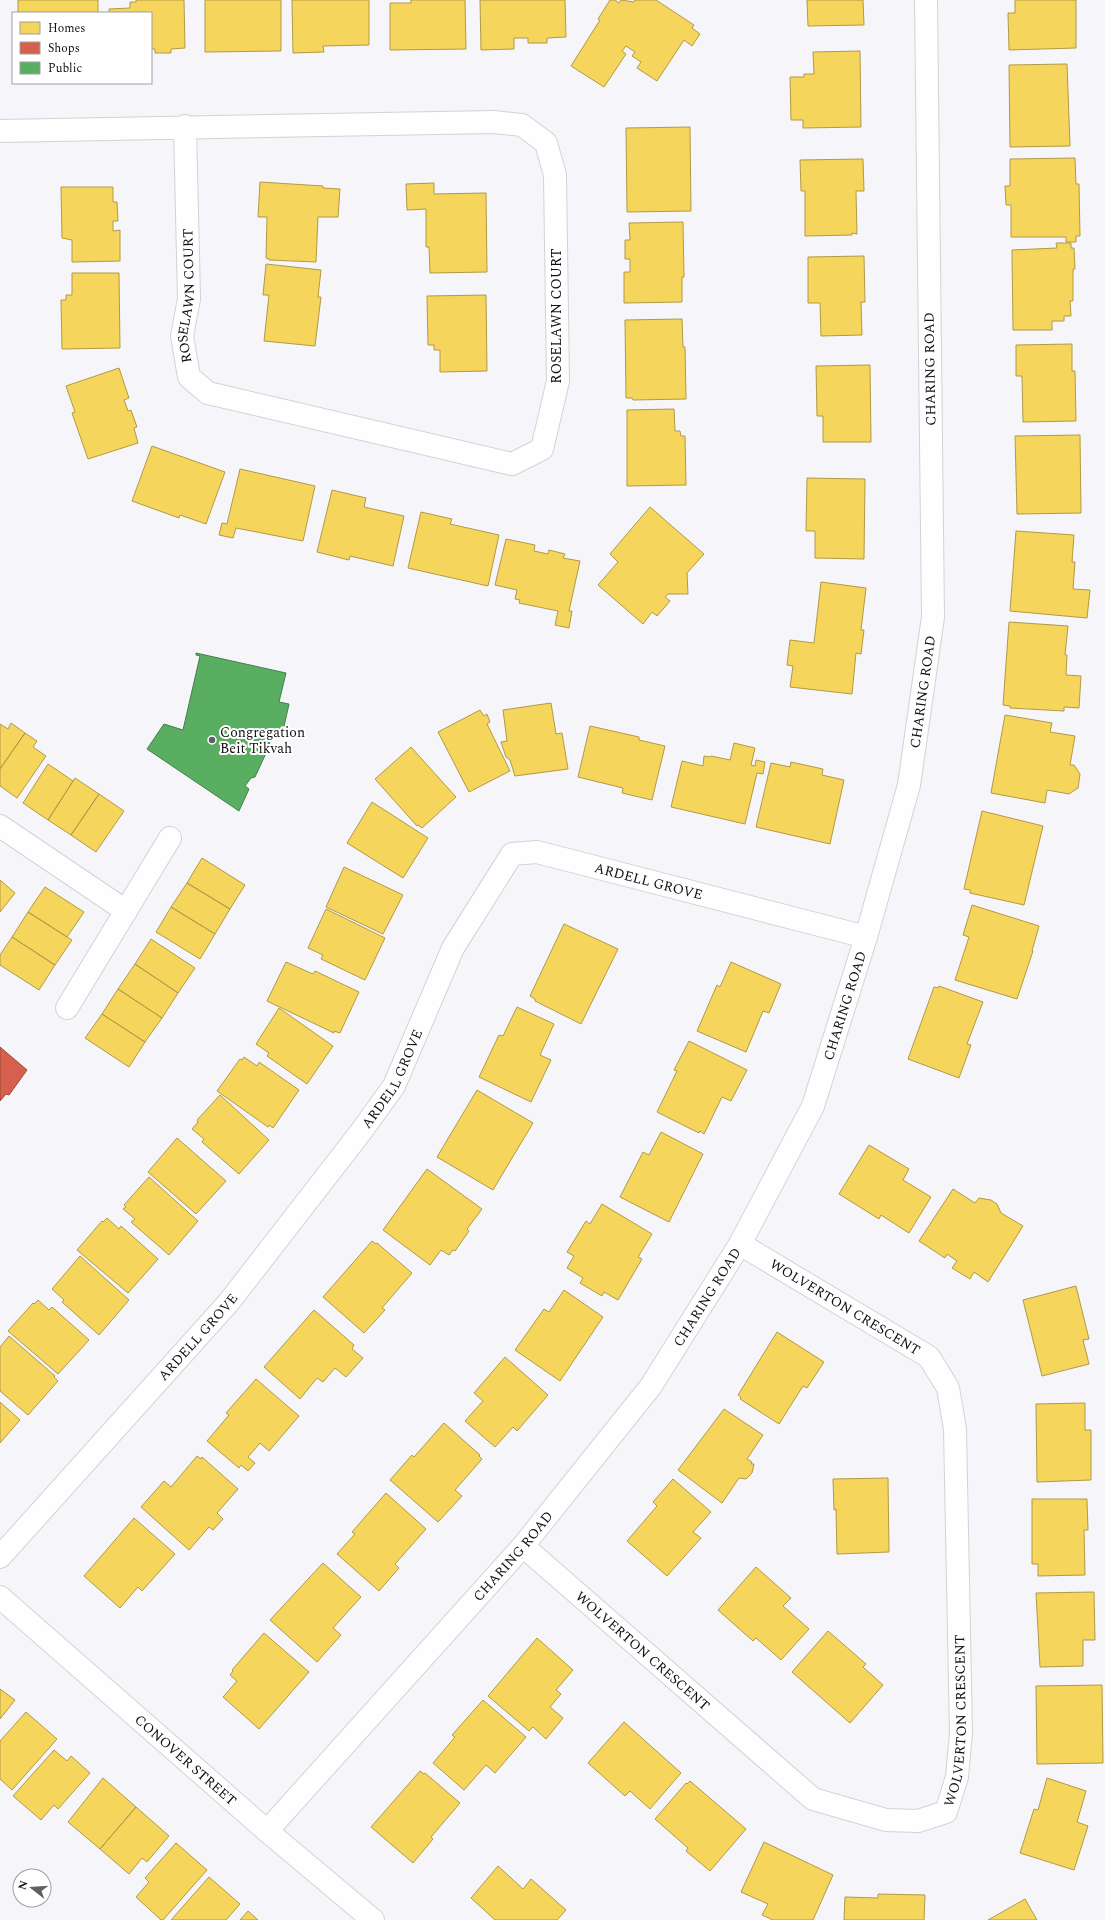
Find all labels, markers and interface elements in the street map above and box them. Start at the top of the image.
legend [12,12,152,84]
text: Homes [48,19,86,38]
text: Shops [48,39,80,58]
text: Public [48,59,82,78]
street label: ROSELAWN COURT [172,228,200,365]
street label: ROSELAWN COURT [546,248,567,384]
street label: CHARING ROAD [919,312,941,426]
street label: CHARING ROAD [904,634,941,749]
place label: Congregation Beit Tikvah [220,722,305,759]
marker: Congregation Beit Tikvah [207,735,217,745]
street label: ARDELL GROVE [592,857,705,905]
street label: CHARING ROAD [817,948,872,1063]
street label: ARDELL GROVE [356,1026,428,1133]
street label: CHARING ROAD [668,1243,746,1351]
street label: WOLVERTON CRESCENT [766,1254,924,1360]
street label: ARDELL GROVE [153,1289,243,1385]
street label: CHARING ROAD [468,1506,558,1606]
street label: WOLVERTON CRESCENT [571,1586,715,1715]
street label: WOLVERTON CRESCENT [938,1635,972,1809]
street label: CONOVER STREET [130,1709,241,1810]
north arrow [12,1868,52,1908]
text: N [13,1878,32,1892]

